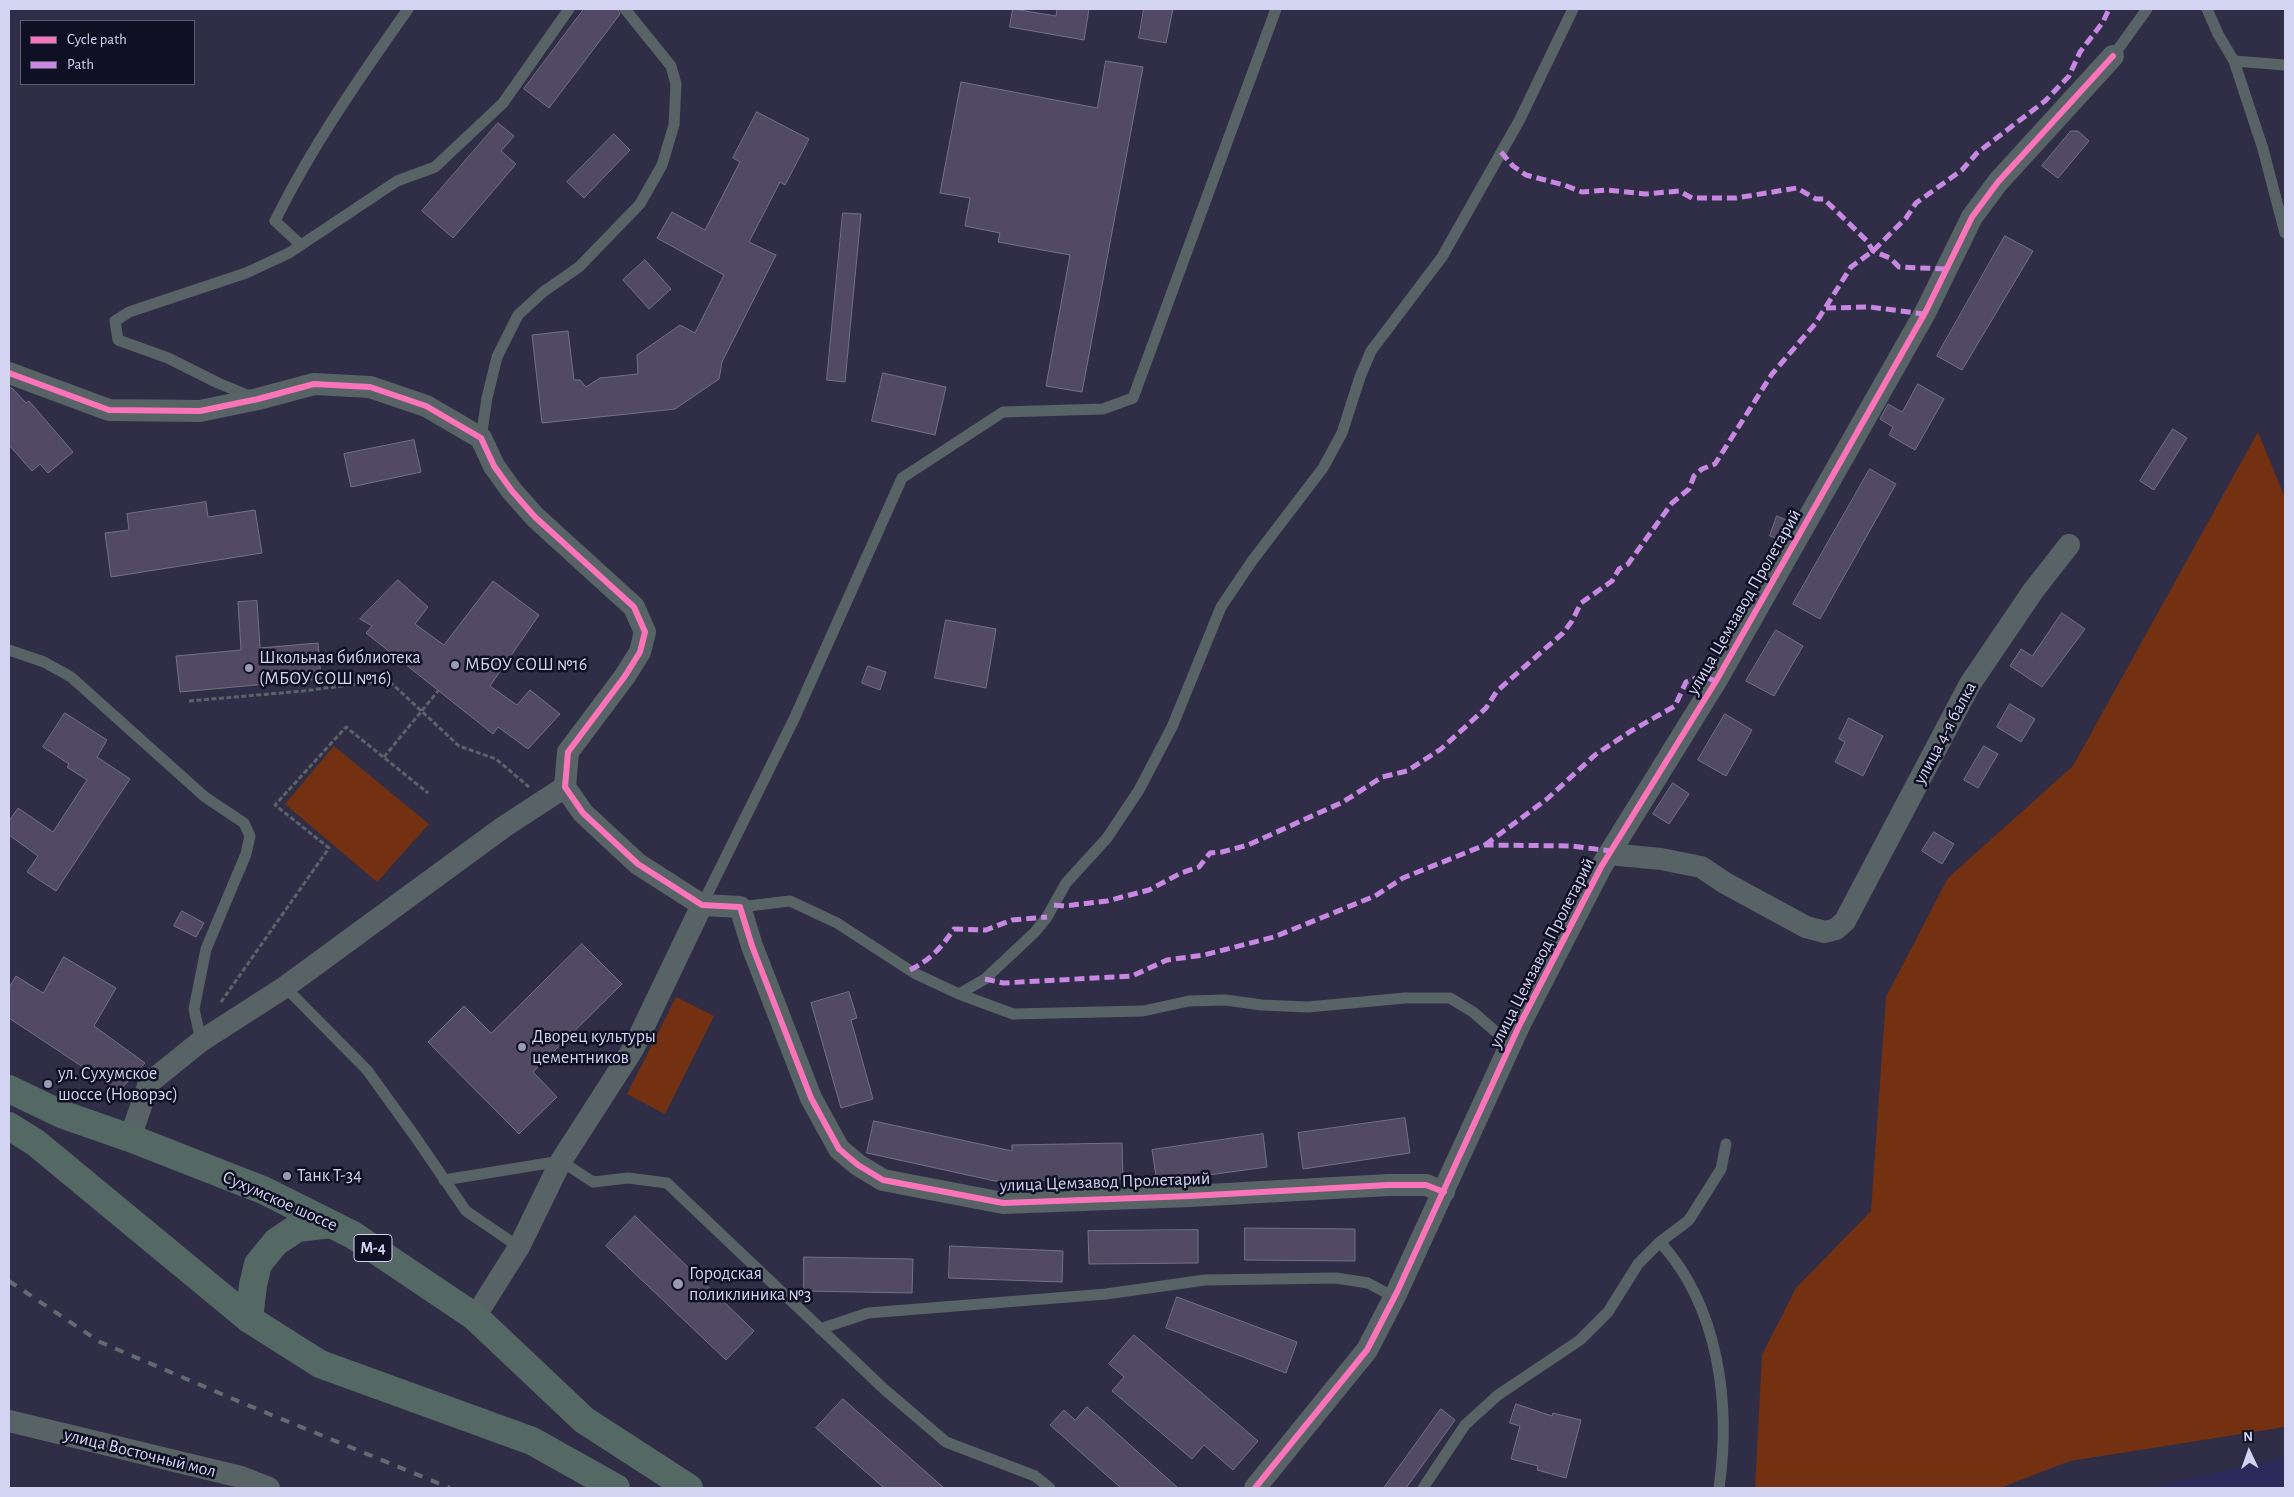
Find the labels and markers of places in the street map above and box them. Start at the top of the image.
place label: Школьная библиотека (МБОУ СОШ №16) [259,647,421,690]
place label: МБОУ СОШ №16 [465,654,587,676]
marker: МБОУ СОШ №16 [449,659,461,671]
marker: Школьная библиотека (МБОУ СОШ №16) [243,662,255,674]
place label: Дворец культуры цементников [532,1026,656,1068]
marker: Дворец культуры цементников [516,1041,528,1053]
place label: ул. Сухумское шоссе (Новорэс) [58,1063,178,1106]
marker: ул. Сухумское шоссе (Новорэс) [42,1078,54,1090]
place label: Танк Т-34 [297,1165,362,1187]
marker: Танк Т-34 [281,1170,293,1182]
place label: Городская поликлиника №3 [689,1263,811,1306]
marker: Городская поликлиника №3 [671,1277,685,1291]

